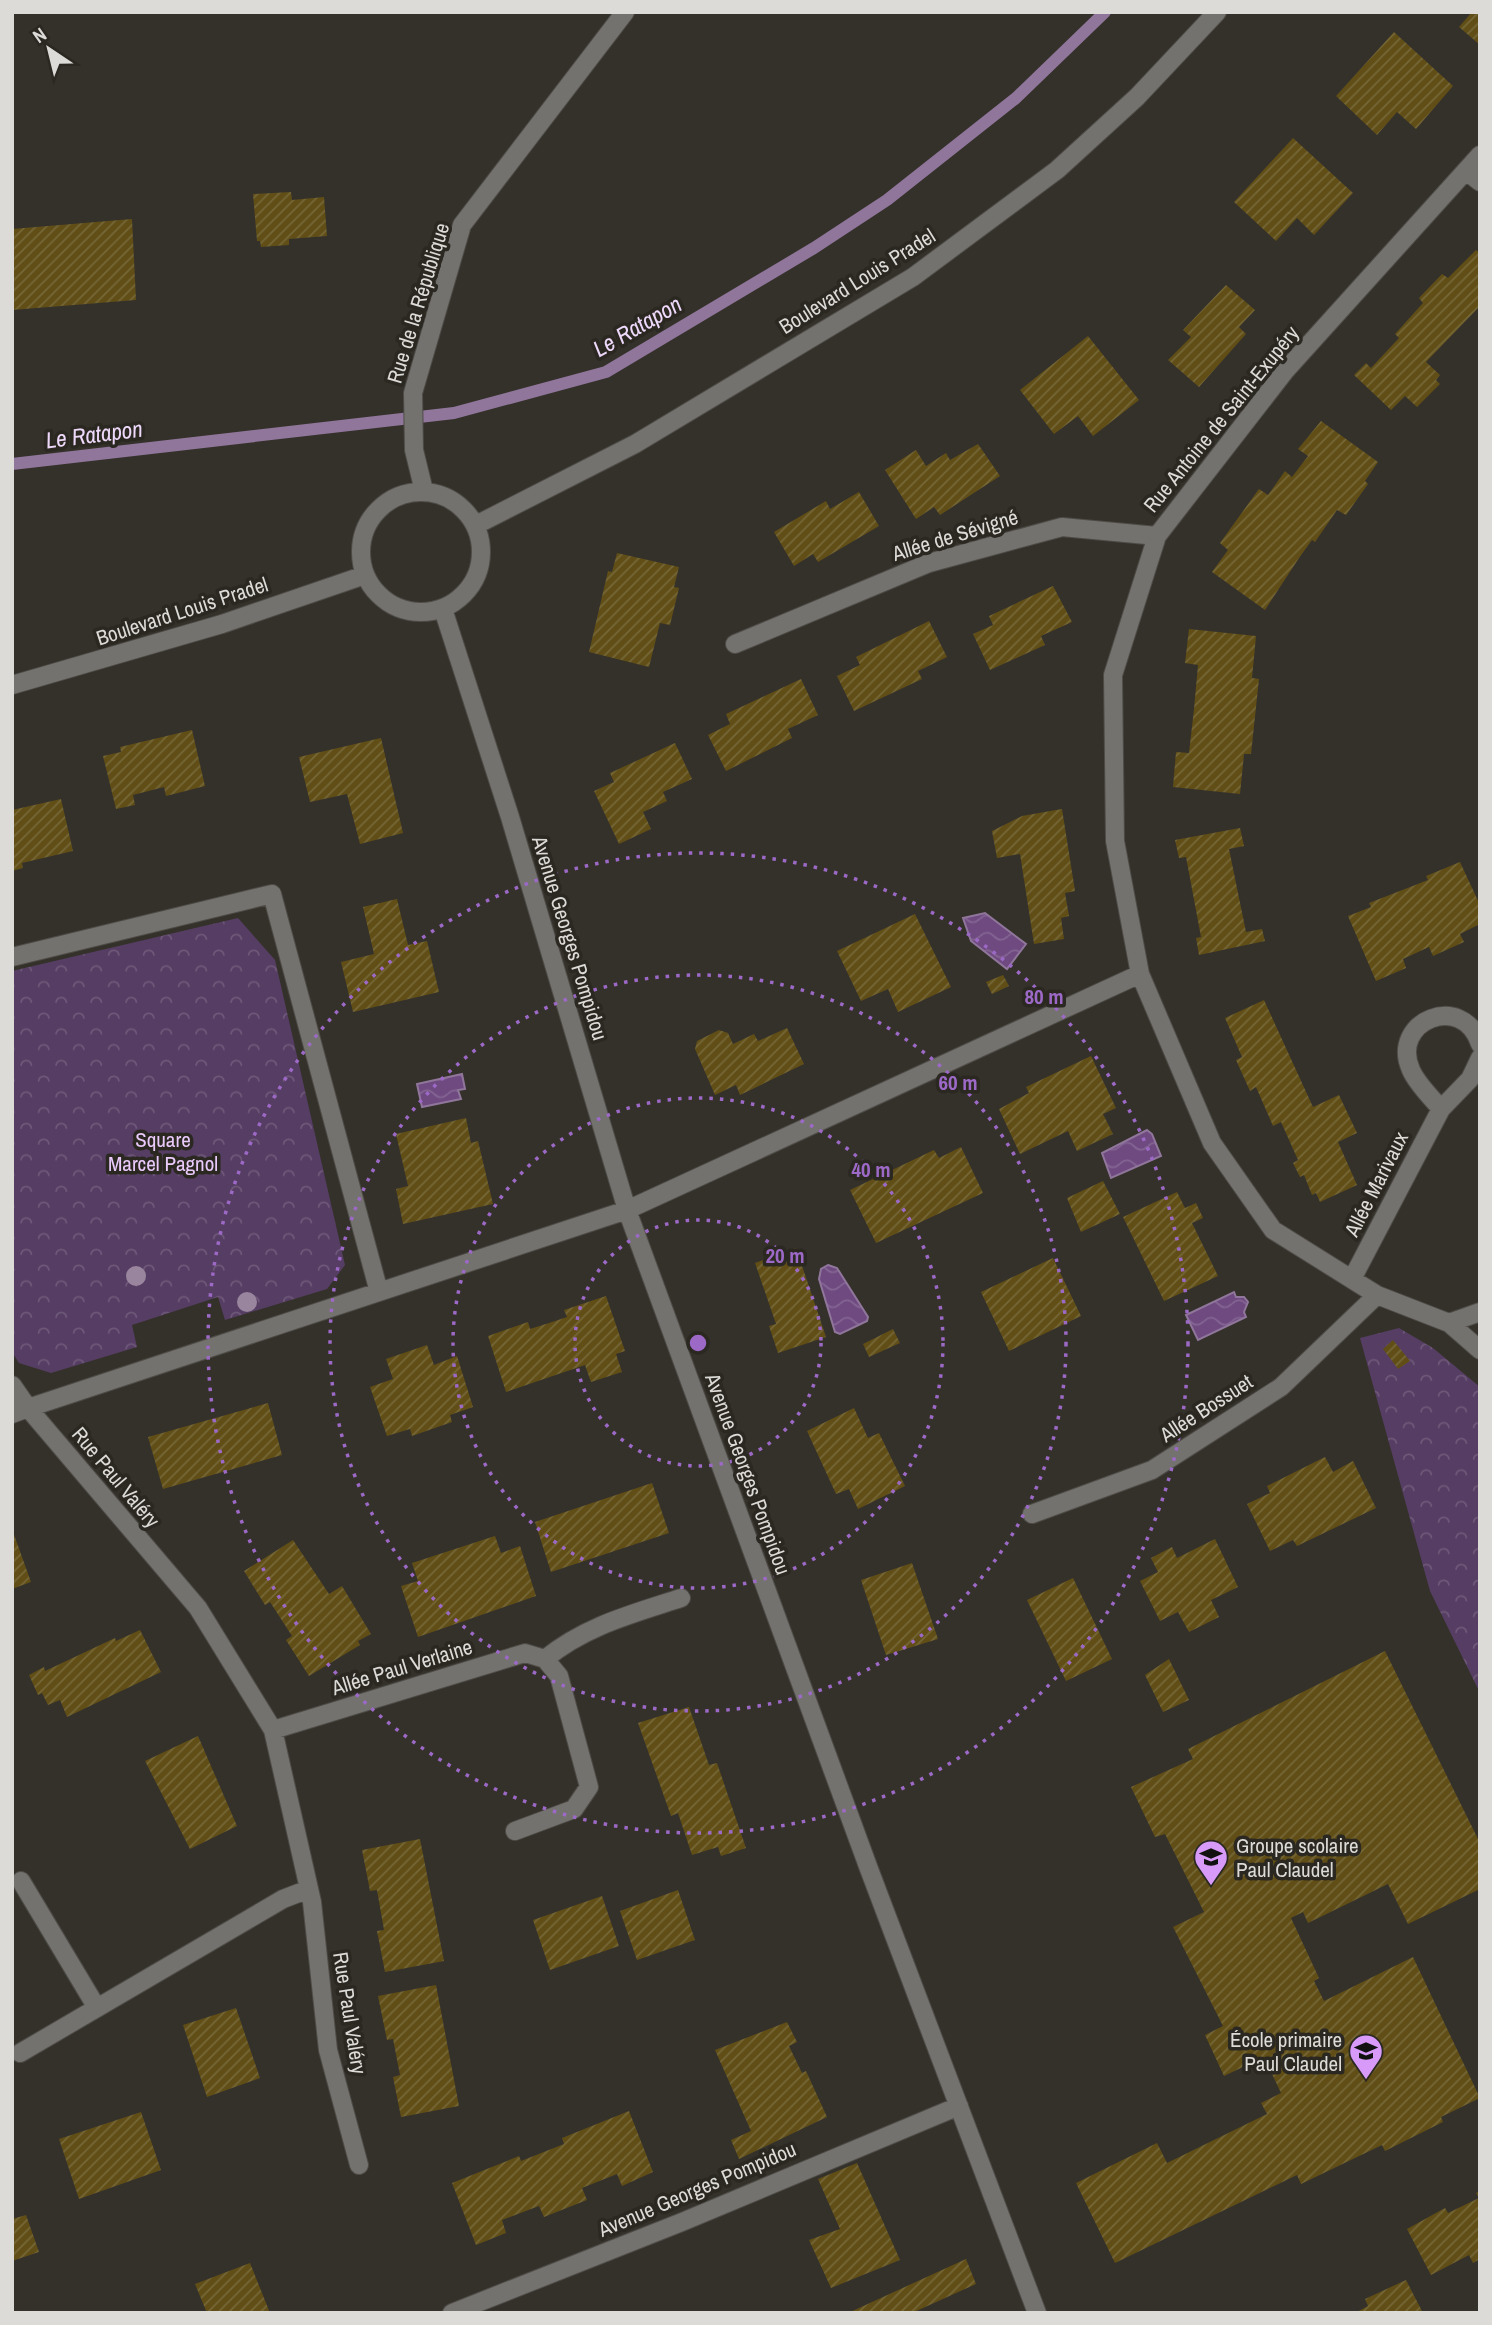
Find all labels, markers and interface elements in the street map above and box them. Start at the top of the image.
north arrow [14,14,84,84]
text: N [27,21,51,49]
street label: Rue de la République [380,219,456,387]
street label: Boulevard Louis Pradel [773,221,941,341]
water label: Le Ratapon [587,288,687,364]
street label: Rue Antoine de Saint-Exupéry [1137,319,1306,519]
water label: Le Ratapon [44,413,144,455]
street label: Allée de Sévigné [888,502,1021,568]
street label: Boulevard Louis Pradel [92,570,272,652]
street label: Avenue Georges Pompidou [525,831,615,1044]
text: 80 m [1024,982,1064,1011]
text: 60 m [938,1068,978,1097]
park label: Square Marcel Pagnol [108,1125,218,1178]
street label: Allée Marivaux [1337,1126,1415,1242]
text: 40 m [851,1155,891,1184]
text: 20 m [765,1241,805,1270]
centre of rings [686,1331,710,1355]
street label: Allée Bossuet [1153,1367,1258,1449]
street label: Avenue Georges Pompidou [698,1368,798,1579]
street label: Rue Paul Valéry [65,1421,167,1534]
street label: Allée Paul Verlaine [327,1632,476,1702]
place label: Groupe scolaire Paul Claudel [1236,1831,1359,1884]
school or university icon: Groupe scolaire Paul Claudel [1192,1838,1230,1887]
street label: Rue Paul Valéry [326,1950,374,2076]
place label: École primaire Paul Claudel [1230,2025,1342,2078]
school or university icon: École primaire Paul Claudel [1347,2032,1385,2081]
street label: Avenue Georges Pompidou [593,2134,800,2244]

